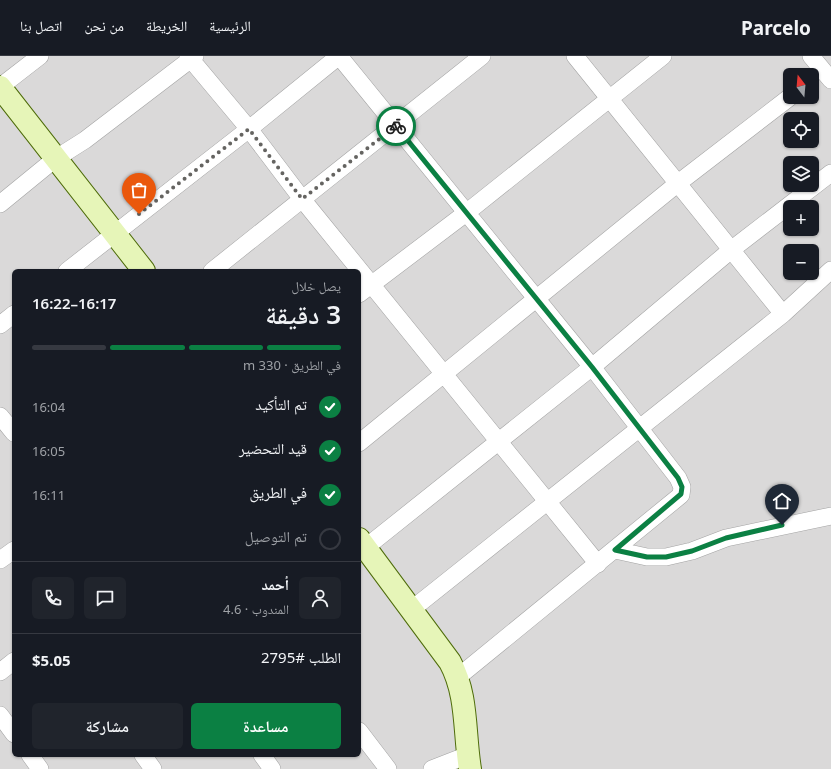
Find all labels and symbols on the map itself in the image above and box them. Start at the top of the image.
north arrow [783,68,819,104]
courier [376,106,416,146]
pin [122,173,156,214]
pin [765,484,799,525]

